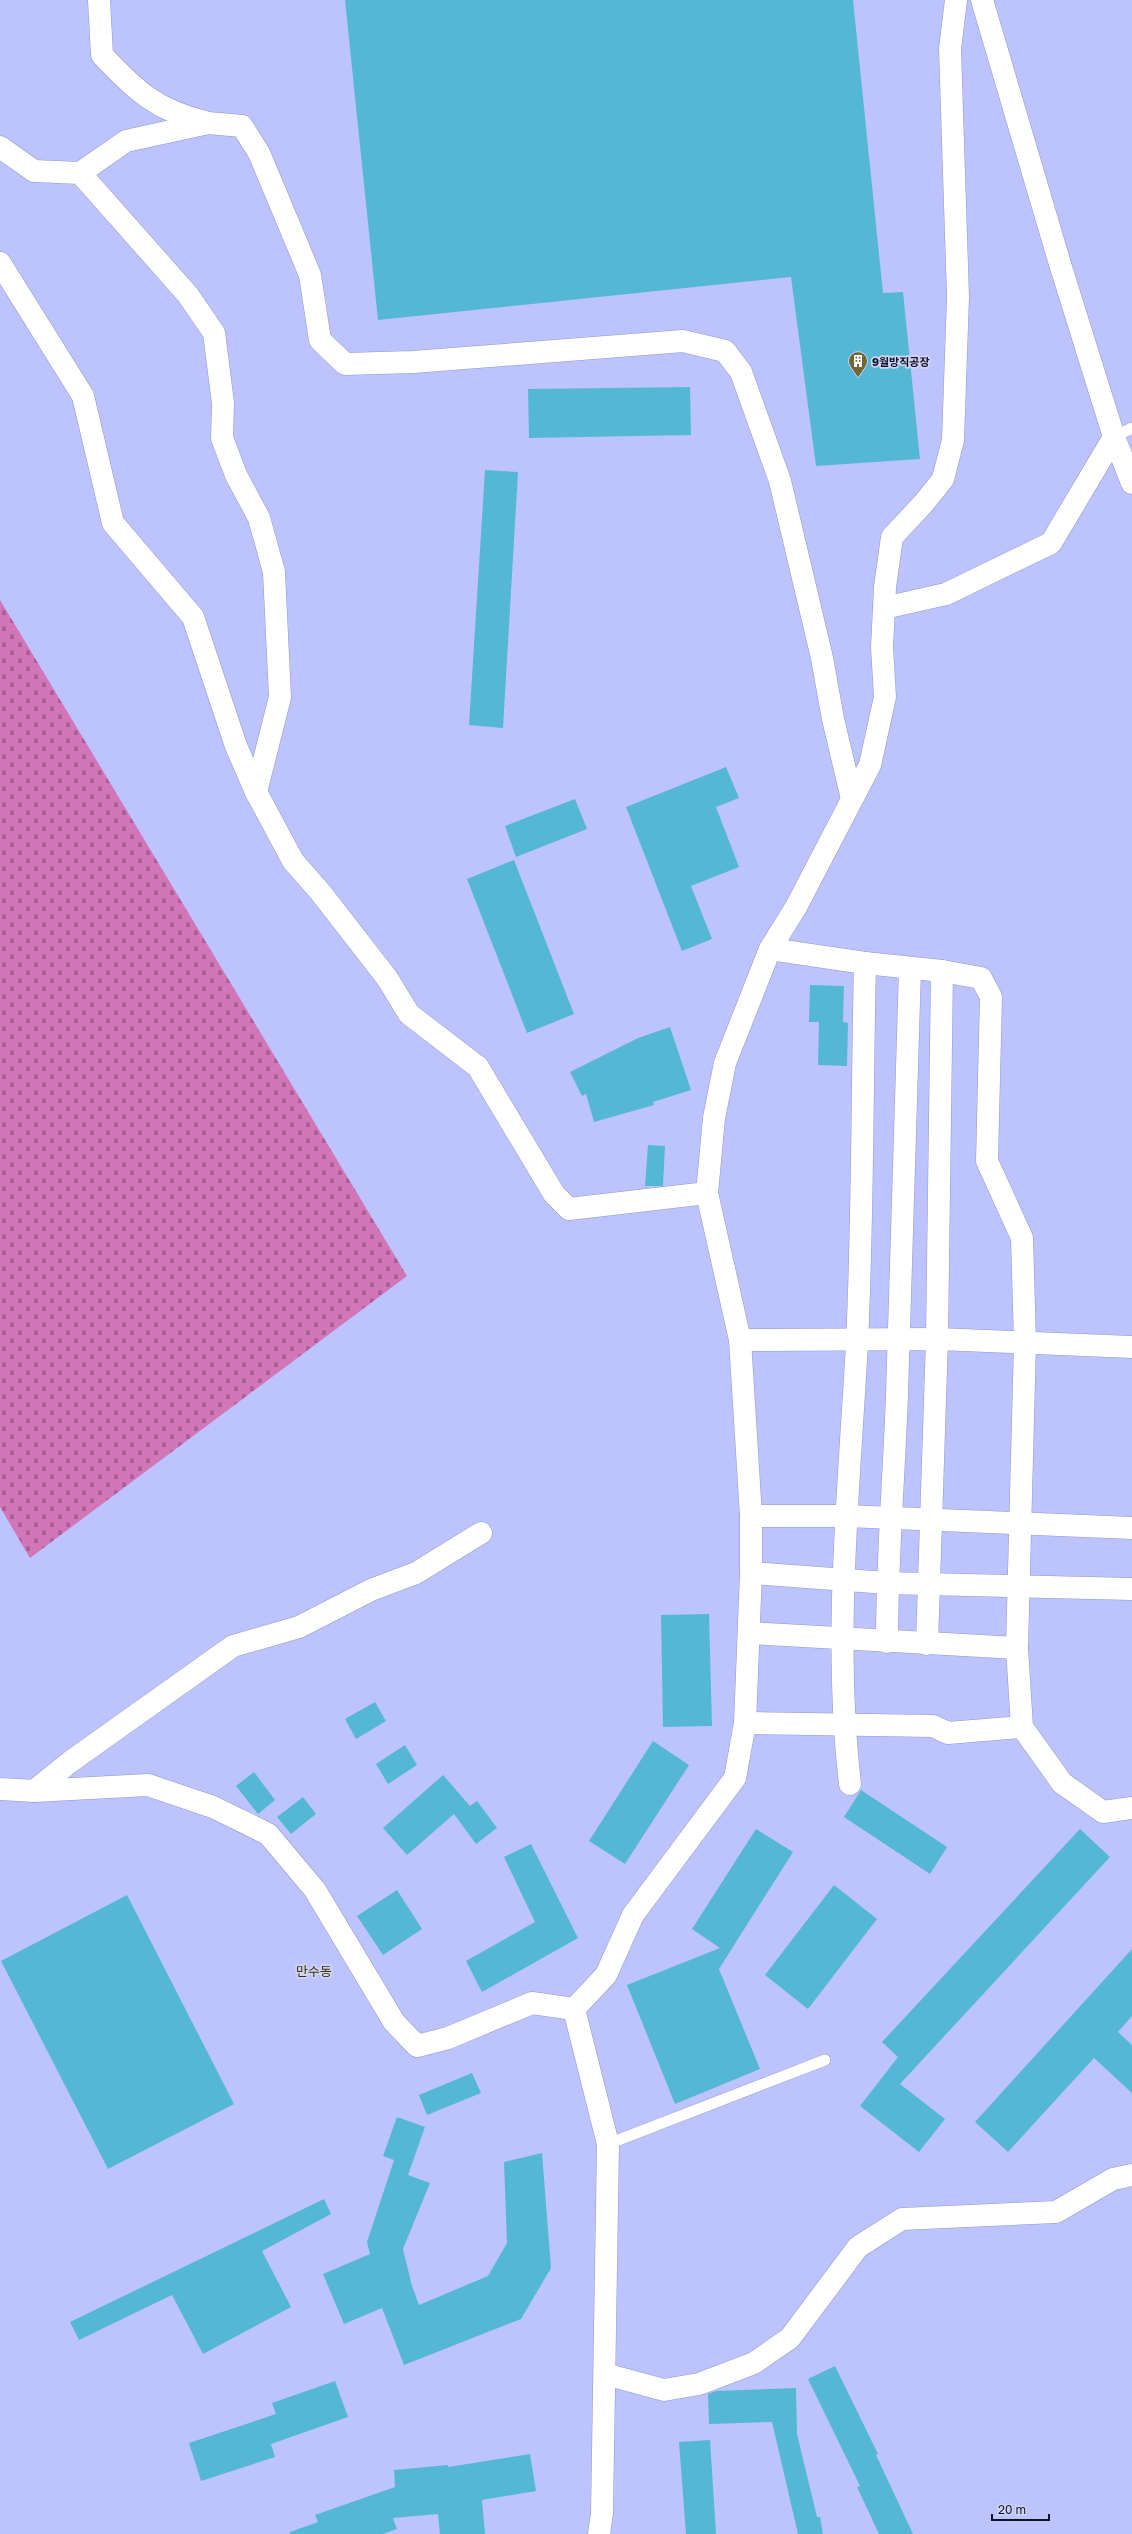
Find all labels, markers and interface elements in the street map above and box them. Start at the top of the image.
building icon: 9월방직공장 [847,350,869,378]
place label: 9월방직공장 [872,355,930,368]
district label: 만수동 [296,1963,332,1979]
scale bar [992,2496,1049,2522]
text: 20 m [998,2502,1026,2517]

